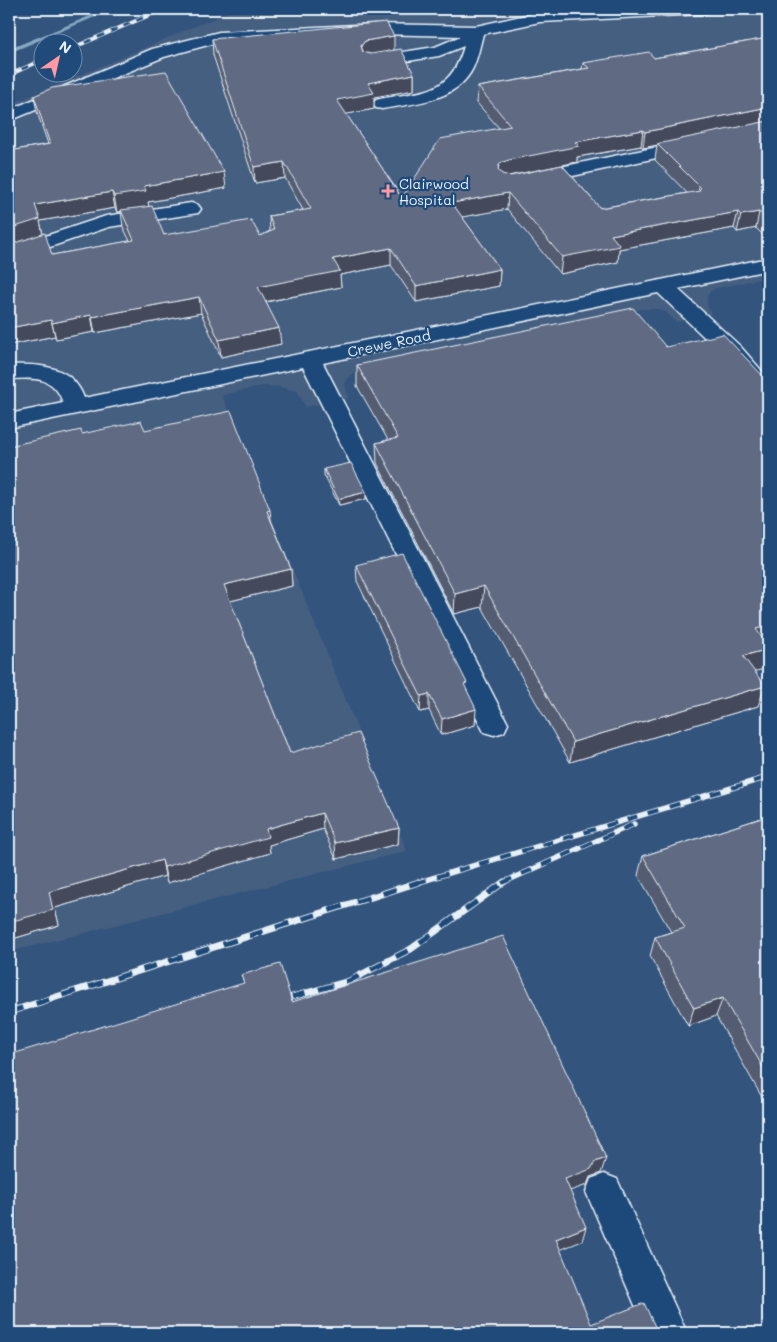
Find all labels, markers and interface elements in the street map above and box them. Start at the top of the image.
north arrow [32,32,82,82]
text: N [56,36,75,58]
place label: Clairwood Hospital [399,174,469,209]
marker: Clairwood Hospital [381,184,395,198]
street label: Crewe Road [346,325,432,361]

